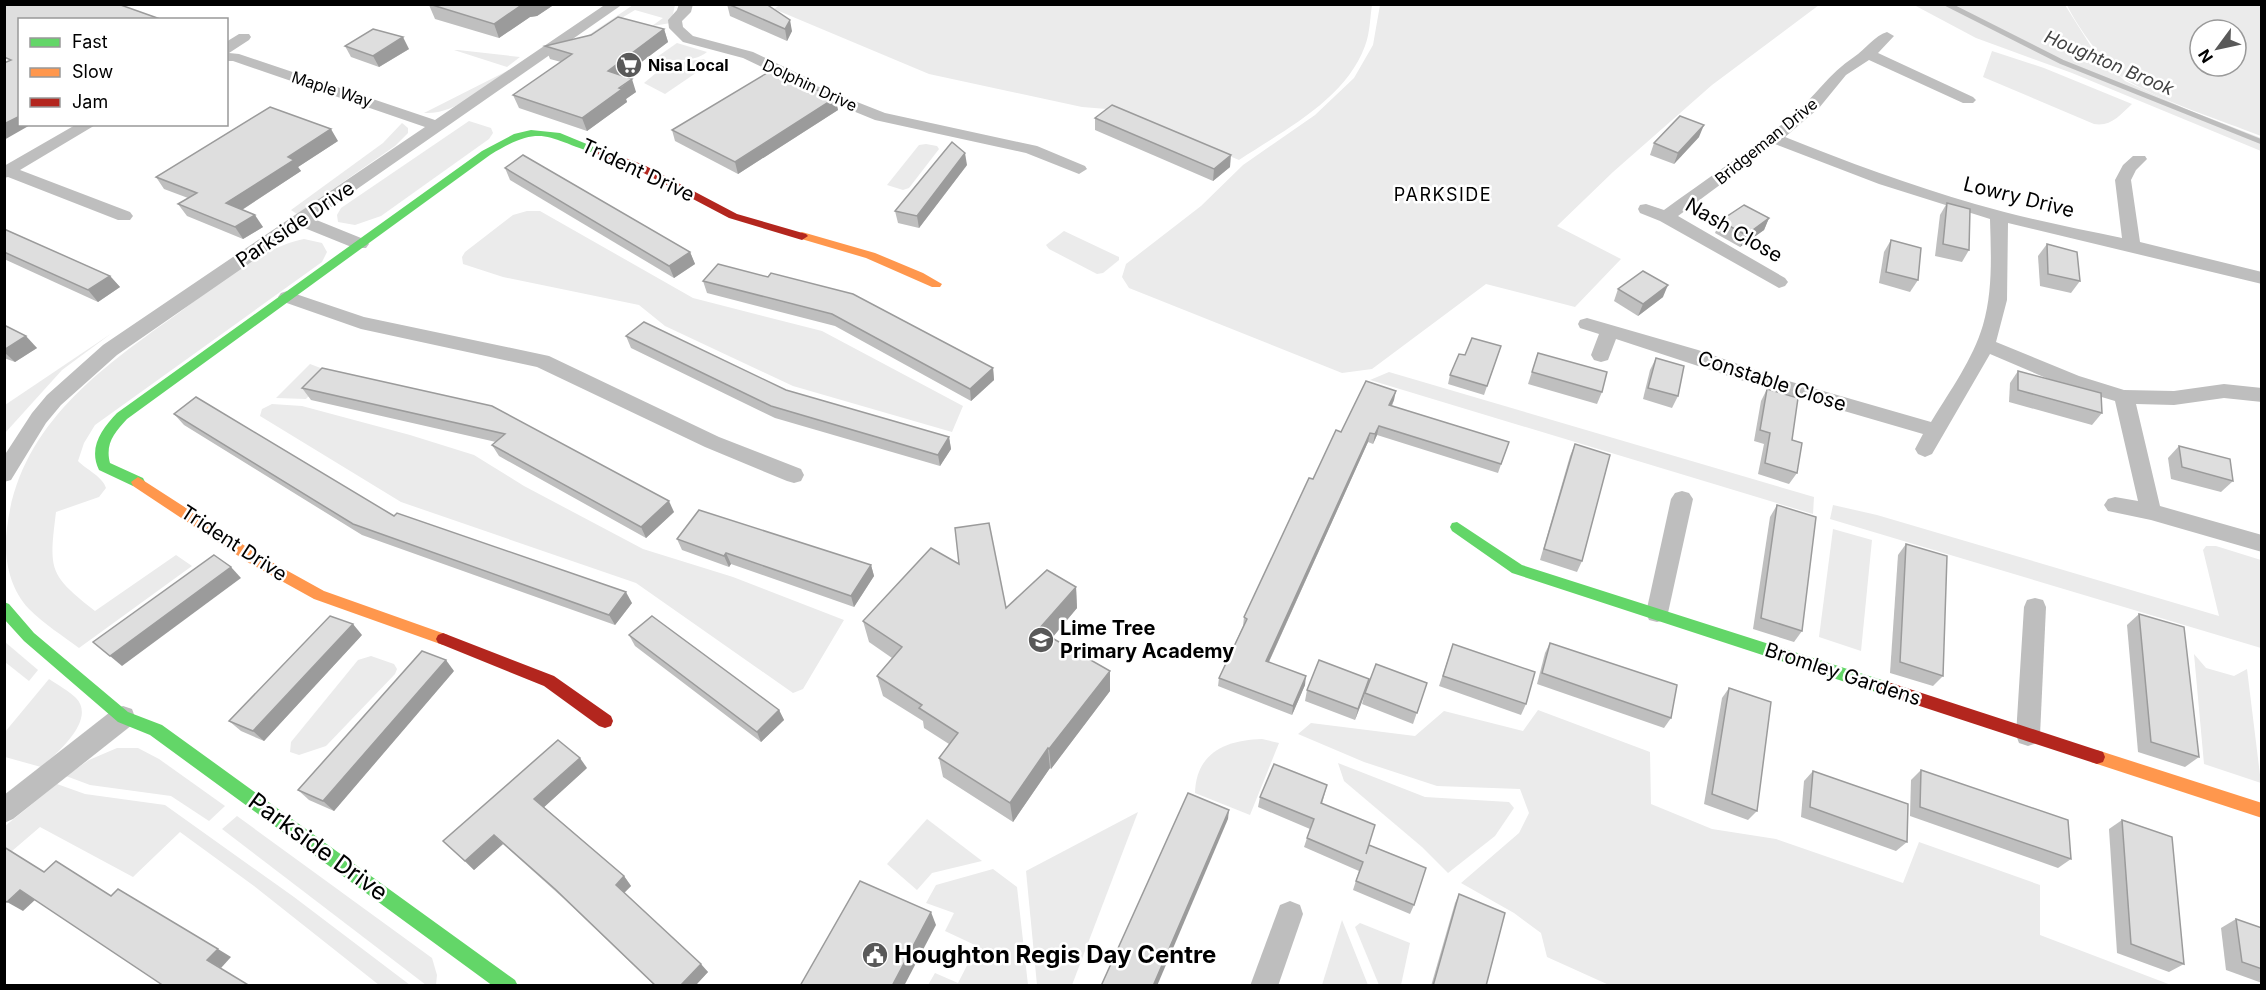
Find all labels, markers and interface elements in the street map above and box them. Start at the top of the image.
legend [18,18,228,126]
north arrow [2188,18,2248,78]
water label: Houghton Brook [2041,26,2178,100]
text: Fast [72,31,108,52]
text: N [2194,46,2217,67]
supermarket icon: Nisa Local [614,50,644,80]
street label: Dolphin Drive [760,54,860,116]
place label: Nisa Local [648,55,729,75]
text: Slow [72,61,113,82]
street label: Maple Way [289,67,375,111]
text: Jam [72,91,108,112]
street label: Bridgeman Drive [1711,94,1821,188]
street label: Trident Drive [578,133,698,207]
street label: Lowry Drive [1961,172,2077,222]
street label: Parkside Drive [231,176,359,272]
district label: PARKSIDE [1394,184,1492,205]
street label: Nash Close [1681,193,1787,267]
street label: Constable Close [1695,346,1849,416]
street label: Trident Drive [176,500,292,586]
place label: Lime Tree Primary Academy [1060,616,1234,663]
school or university icon: Lime Tree Primary Academy [1026,625,1056,655]
street label: Bromley Gardens [1762,637,1924,711]
street label: Parkside Drive [243,786,394,907]
public building icon: Houghton Regis Day Centre [860,940,890,970]
place label: Houghton Regis Day Centre [894,940,1216,969]

